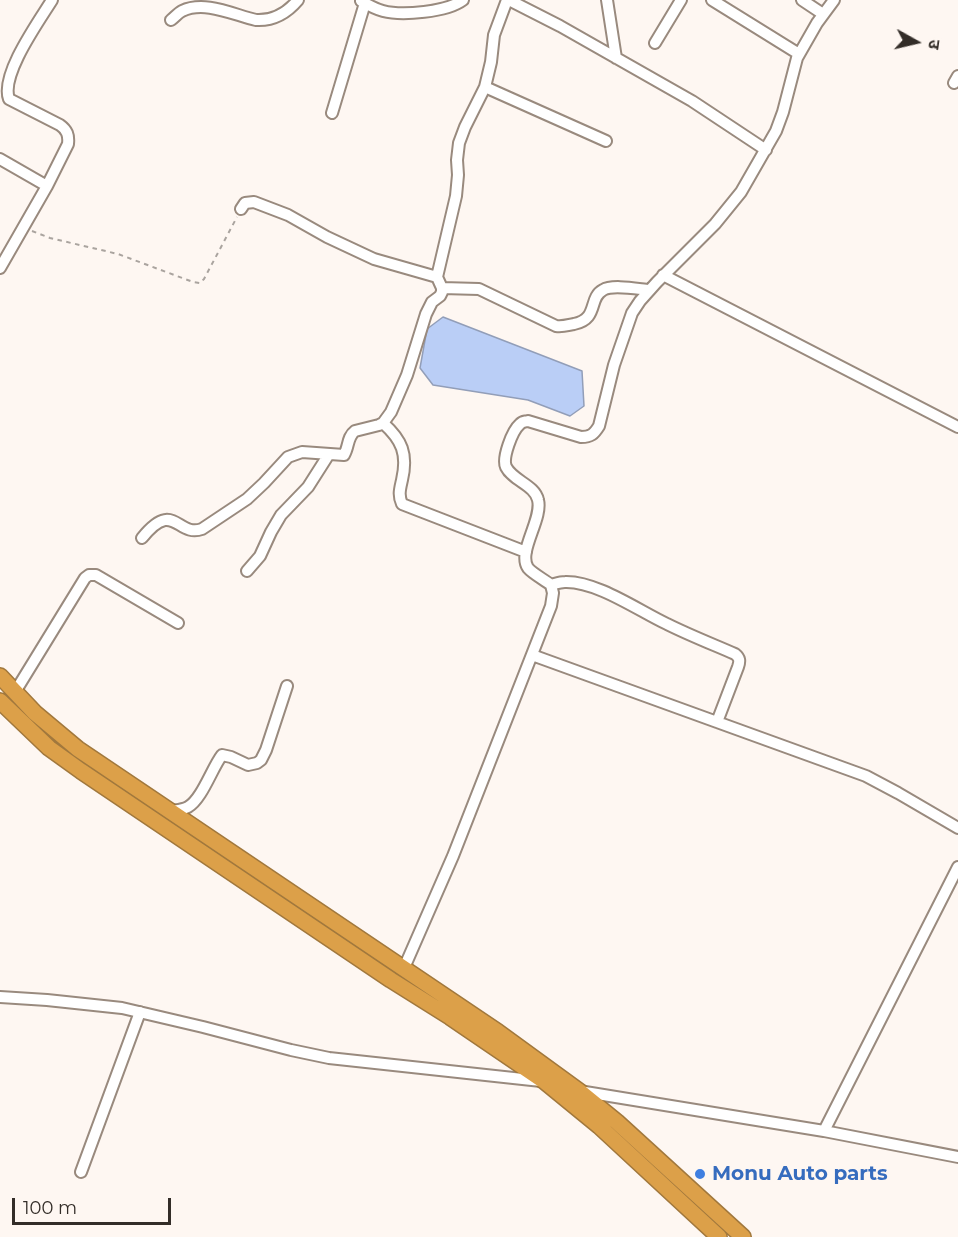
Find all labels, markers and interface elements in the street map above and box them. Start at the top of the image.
north arrow [886,12,946,72]
text: उ [924,39,944,51]
place label: Monu Auto parts [712,1162,888,1186]
marker: Monu Auto parts [693,1167,707,1181]
scale bar [15,1186,174,1224]
text: 100 m [23,1197,77,1219]

